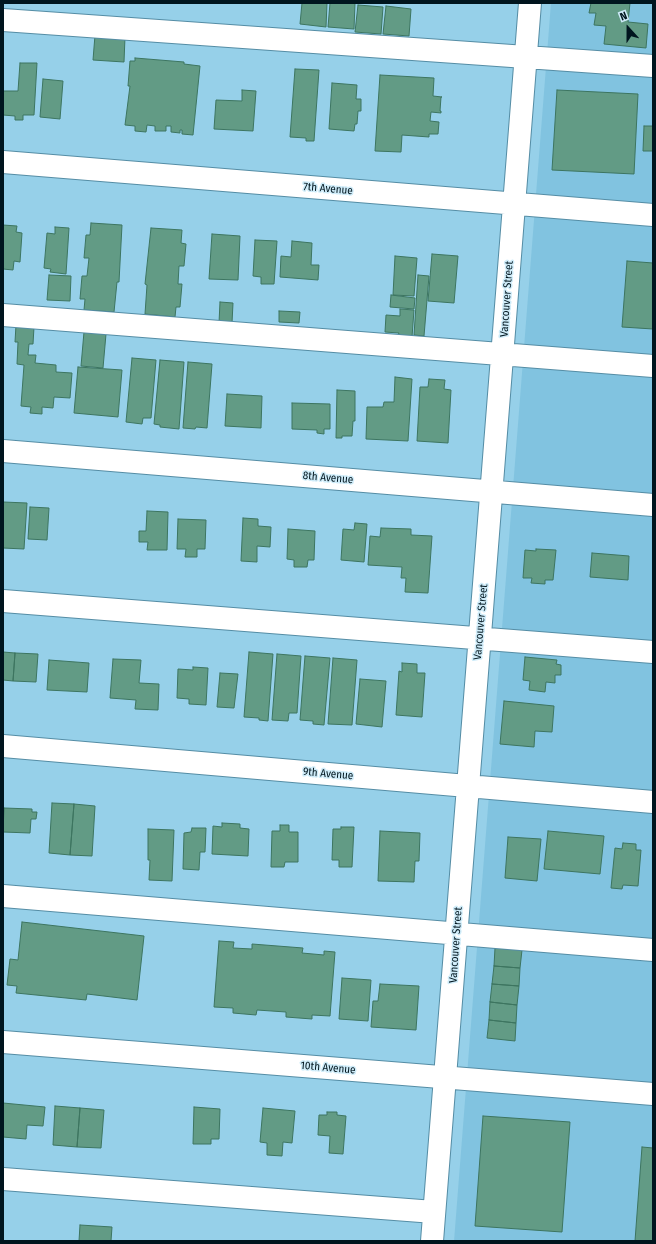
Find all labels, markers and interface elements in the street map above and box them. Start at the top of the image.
north arrow [608,8,648,48]
text: N [618,9,629,24]
street label: 7th Avenue [303,180,353,198]
street label: Vancouver Street [498,261,516,337]
street label: 8th Avenue [302,469,354,487]
street label: Vancouver Street [471,583,491,661]
street label: 9th Avenue [302,765,354,783]
street label: Vancouver Street [447,907,465,983]
street label: 10th Avenue [300,1059,356,1077]

